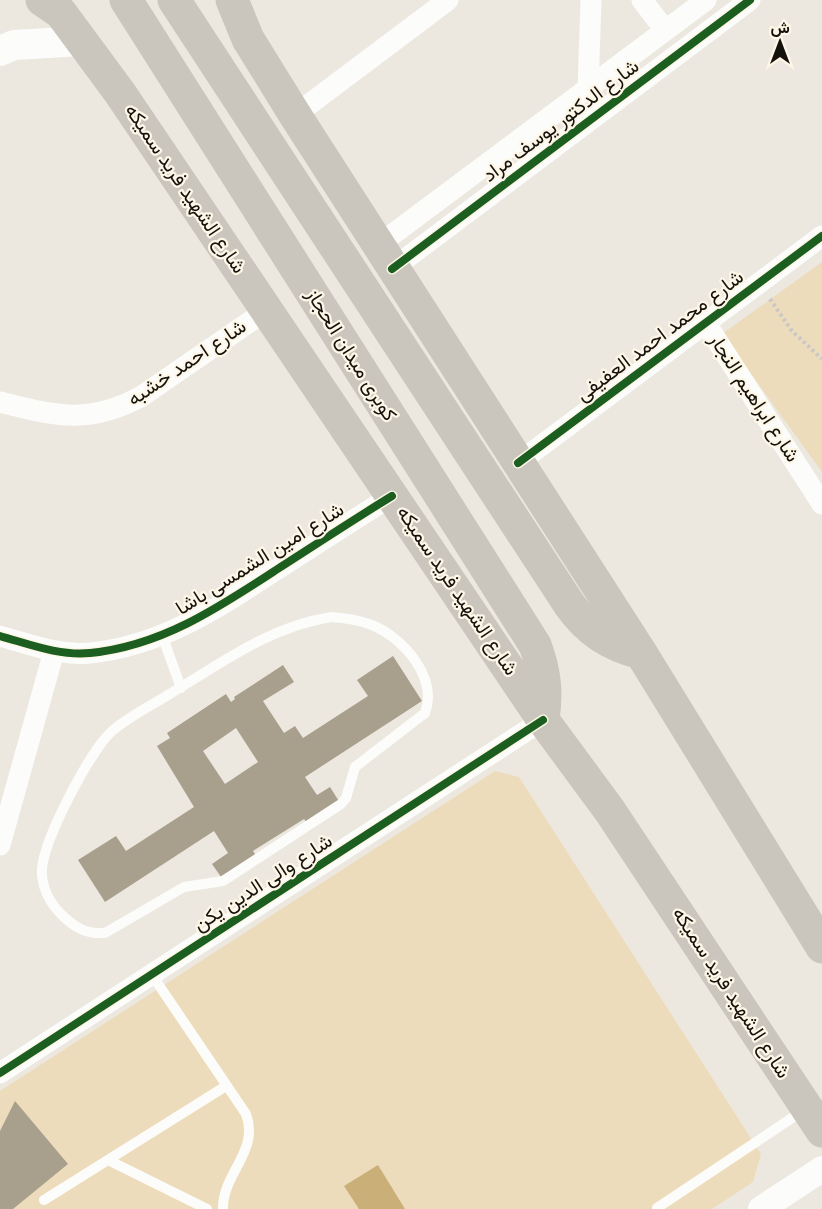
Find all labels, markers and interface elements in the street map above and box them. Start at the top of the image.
north arrow [750,12,810,72]
text: ش [770,16,790,40]
street label: شارع الدكتور يوسف مراد [476,52,646,190]
street label: شارع الشهيد فريد سميكه [117,98,253,280]
street label: شارع محمد احمد العفيفى [570,263,750,409]
street label: كوبرى ميدان الحجاز [297,282,404,427]
street label: شارع احمد خشبه [121,312,253,414]
street label: شارع ابراهيم النجار [700,327,807,468]
street label: شارع امين الشمسى باشا [170,495,350,623]
street label: شارع الشهيد فريد سميكه [389,500,525,682]
street label: شارع والى الدين يكن [187,827,339,939]
street label: شارع الشهيد فريد سميكه [664,901,798,1085]

